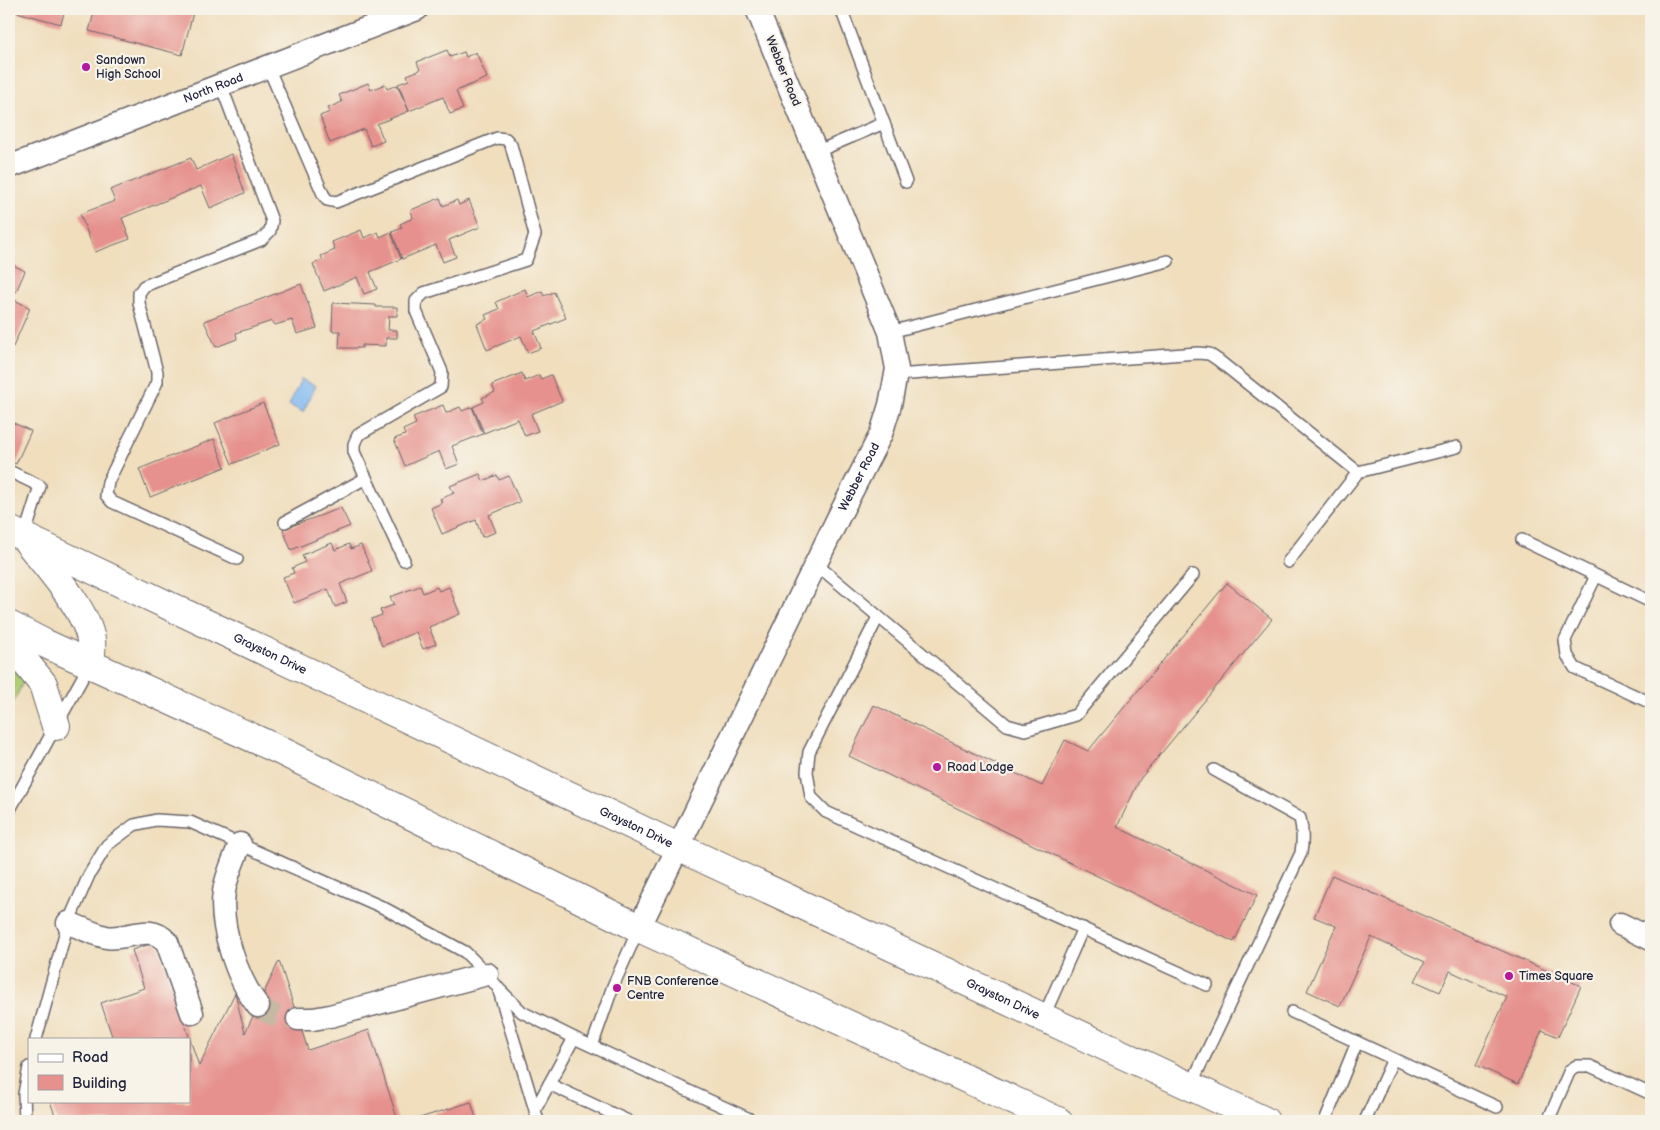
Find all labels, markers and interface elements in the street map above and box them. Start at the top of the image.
street label: Webber Road [762,34,804,109]
place label: Sandown High School [96,53,161,82]
marker: Sandown High School [80,61,92,73]
street label: North Road [181,70,245,106]
street label: Webber Road [835,440,883,513]
street label: Grayston Drive [231,630,309,678]
place label: Road Lodge [947,760,1014,775]
marker: Road Lodge [931,761,943,773]
street label: Grayston Drive [597,803,675,851]
place label: Times Square [1519,969,1594,984]
marker: Times Square [1503,970,1515,982]
place label: FNB Conference Centre [627,974,719,1003]
street label: Grayston Drive [964,975,1042,1022]
marker: FNB Conference Centre [611,982,623,994]
legend [28,1038,190,1102]
text: Road [72,1048,108,1067]
text: Building [72,1074,127,1093]

